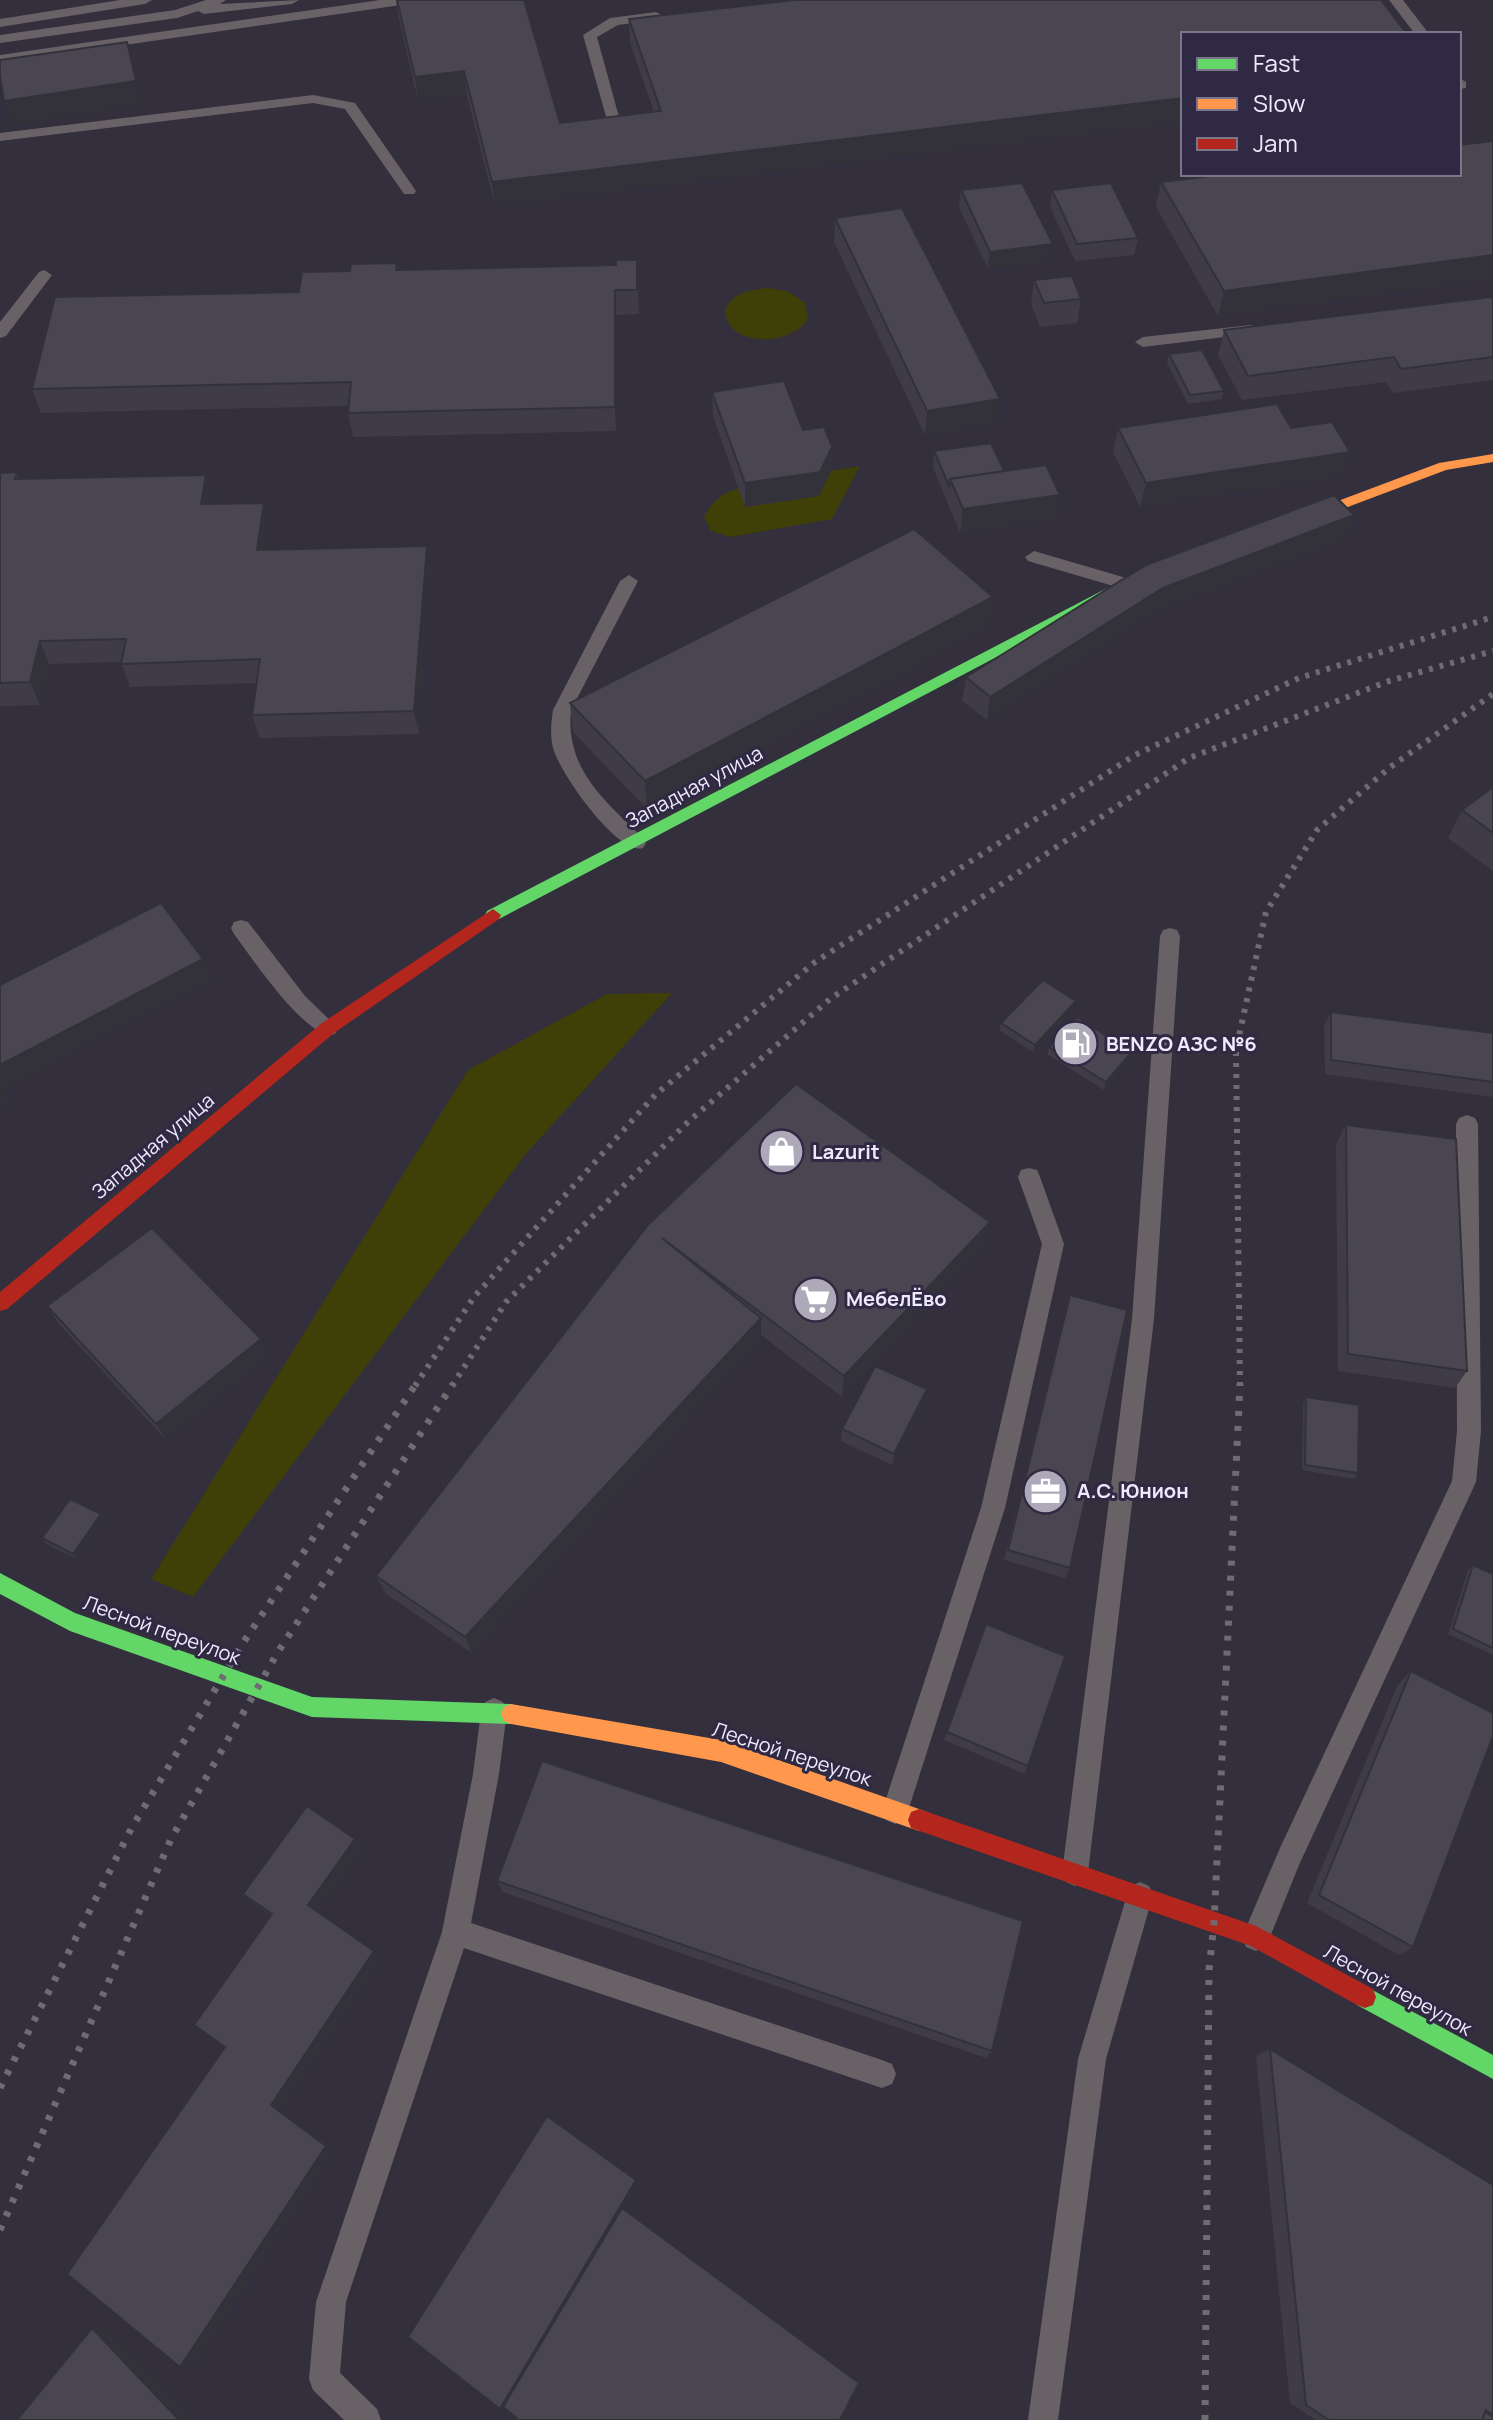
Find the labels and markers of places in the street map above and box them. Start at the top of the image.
fuel station icon: BENZO АЗС №6 [1051,1020,1099,1068]
place label: BENZO АЗС №6 [1106,1030,1257,1057]
shop icon: Lazurit [757,1128,805,1176]
place label: Lazurit [812,1138,880,1165]
supermarket icon: МебелЁво [791,1275,839,1323]
place label: МебелЁво [846,1285,947,1312]
office icon: А.С. Юнион [1022,1467,1070,1515]
place label: А.С. Юнион [1077,1477,1189,1504]

